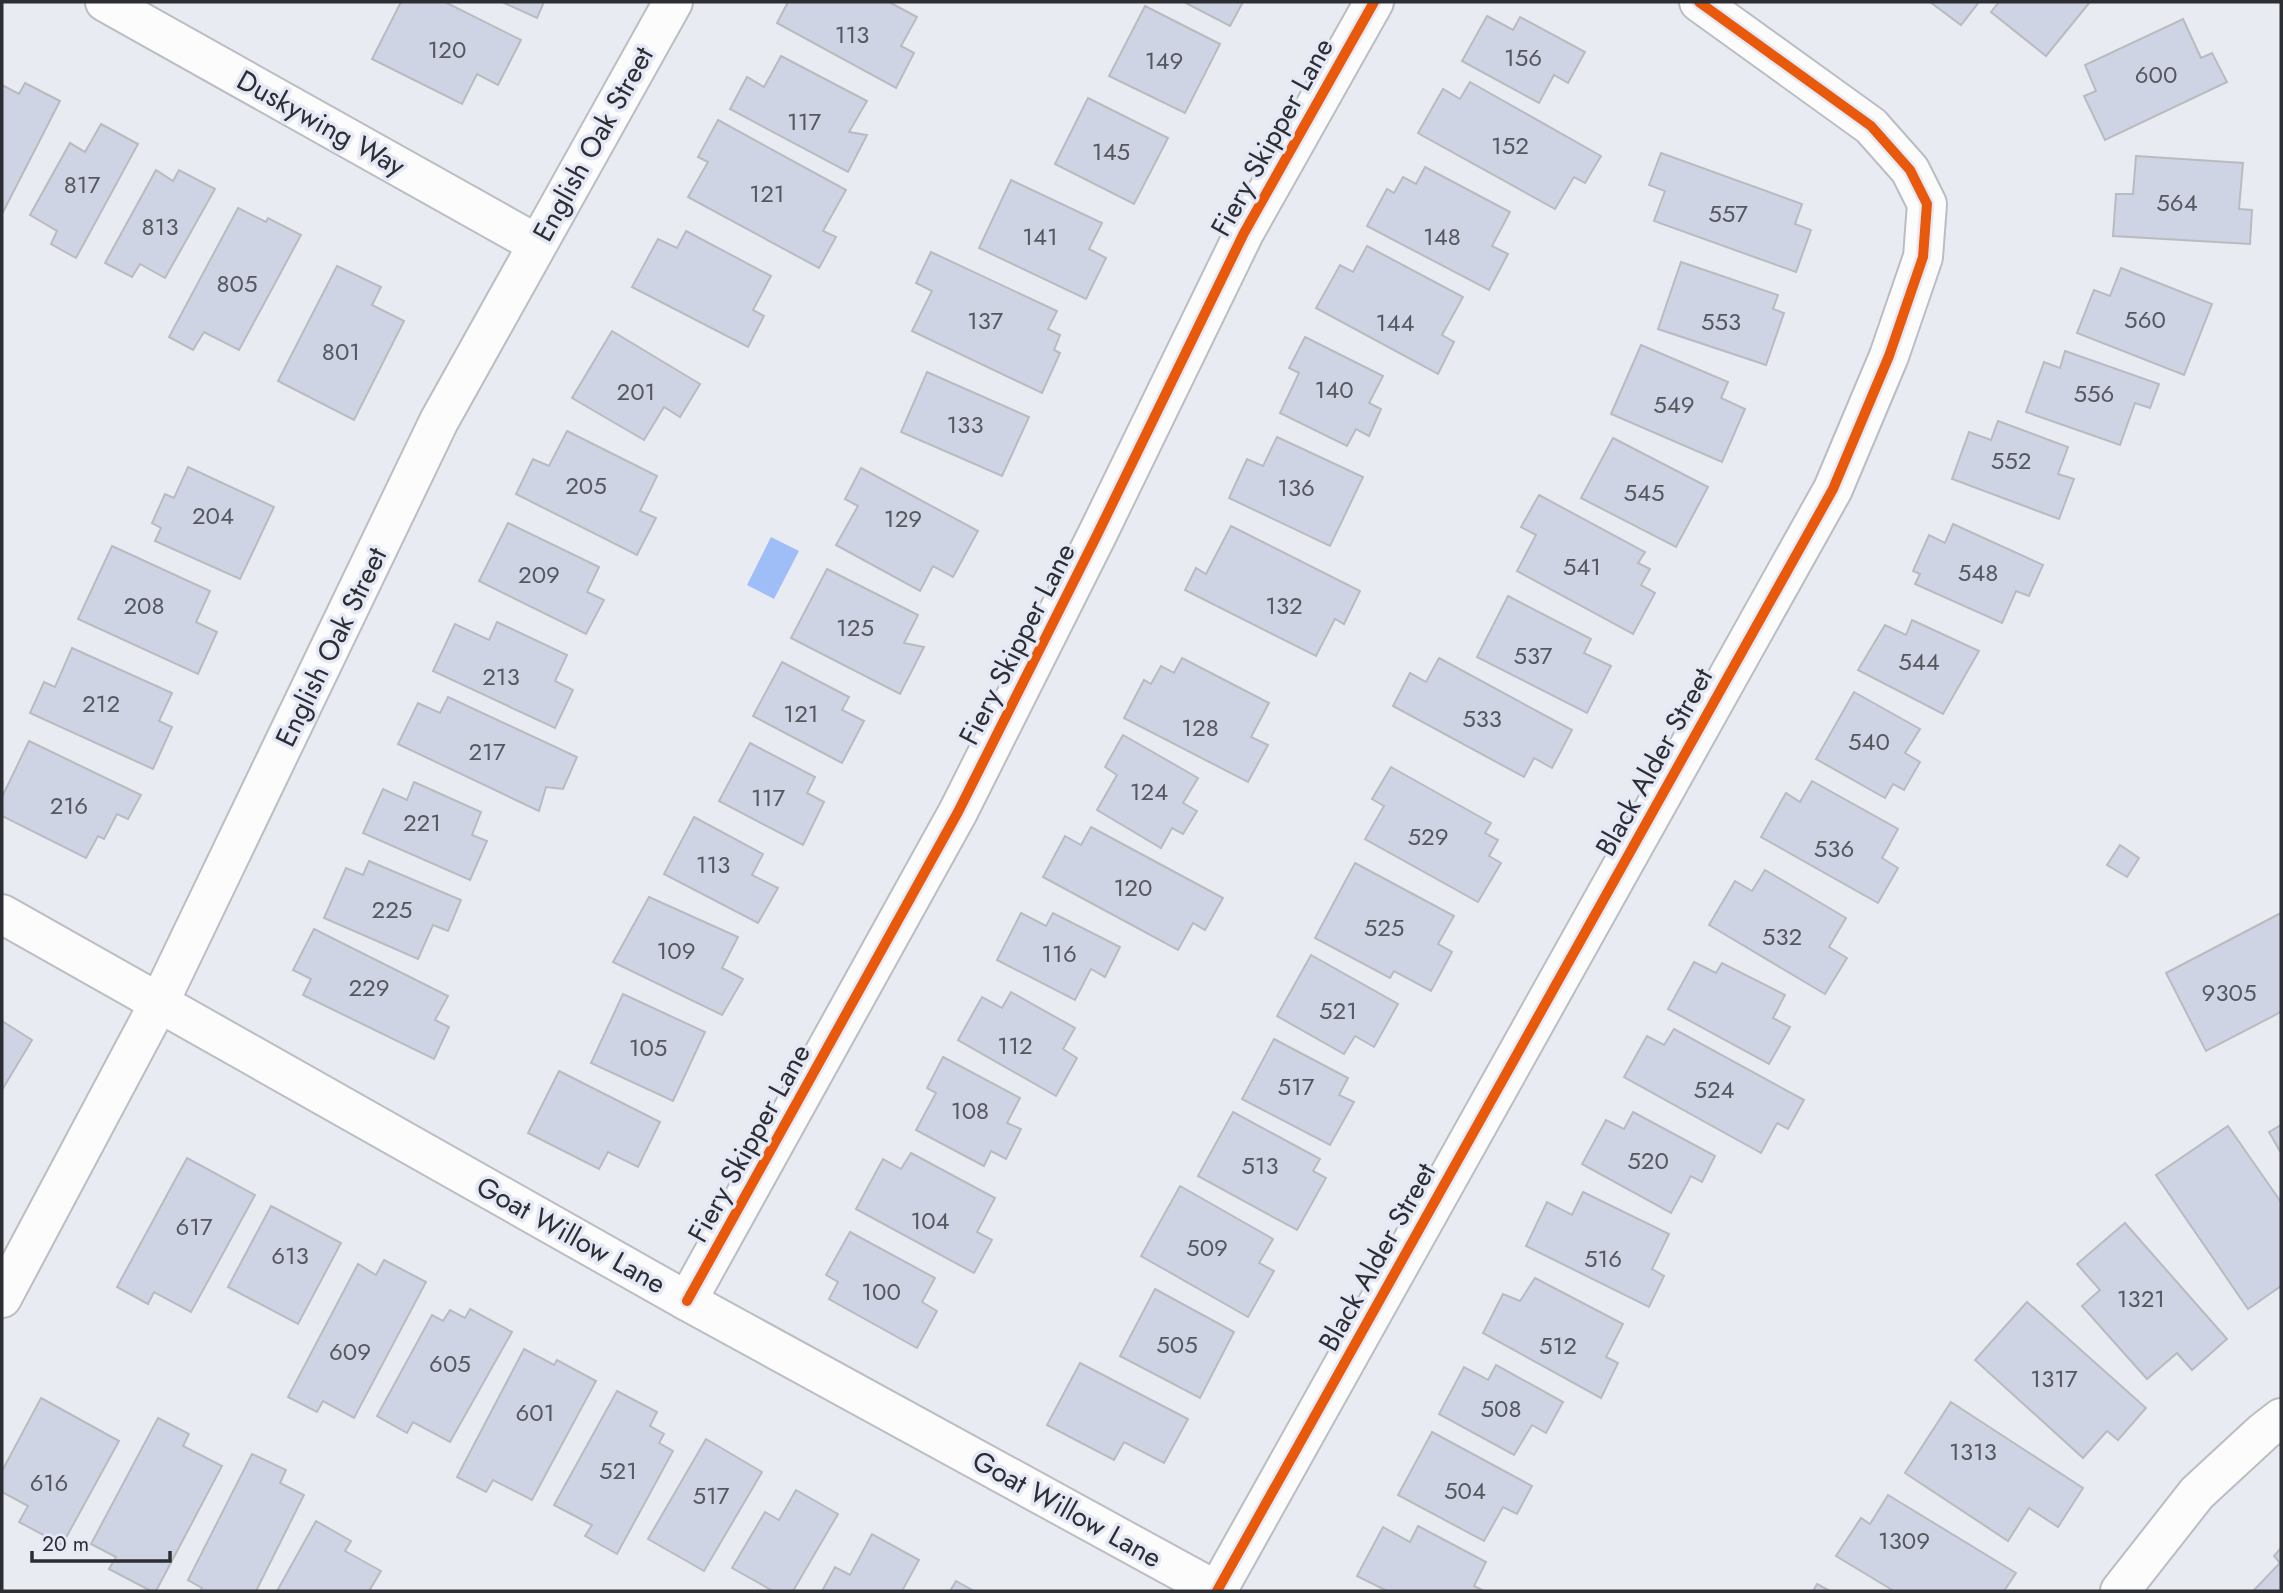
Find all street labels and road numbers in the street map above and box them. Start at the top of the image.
street label: Fiery Skipper Lane [1200,30,1344,244]
street label: English Oak Street [522,39,664,249]
street label: Duskywing Way [229,60,413,187]
street label: Fiery Skipper Lane [948,536,1086,752]
street label: English Oak Street [265,540,397,754]
street label: Black Alder Street [1585,660,1723,864]
street label: Fiery Skipper Lane [677,1036,821,1250]
street label: Black Alder Street [1308,1155,1446,1359]
street label: Goat Willow Lane [469,1166,673,1304]
street label: Goat Willow Lane [965,1440,1169,1578]

